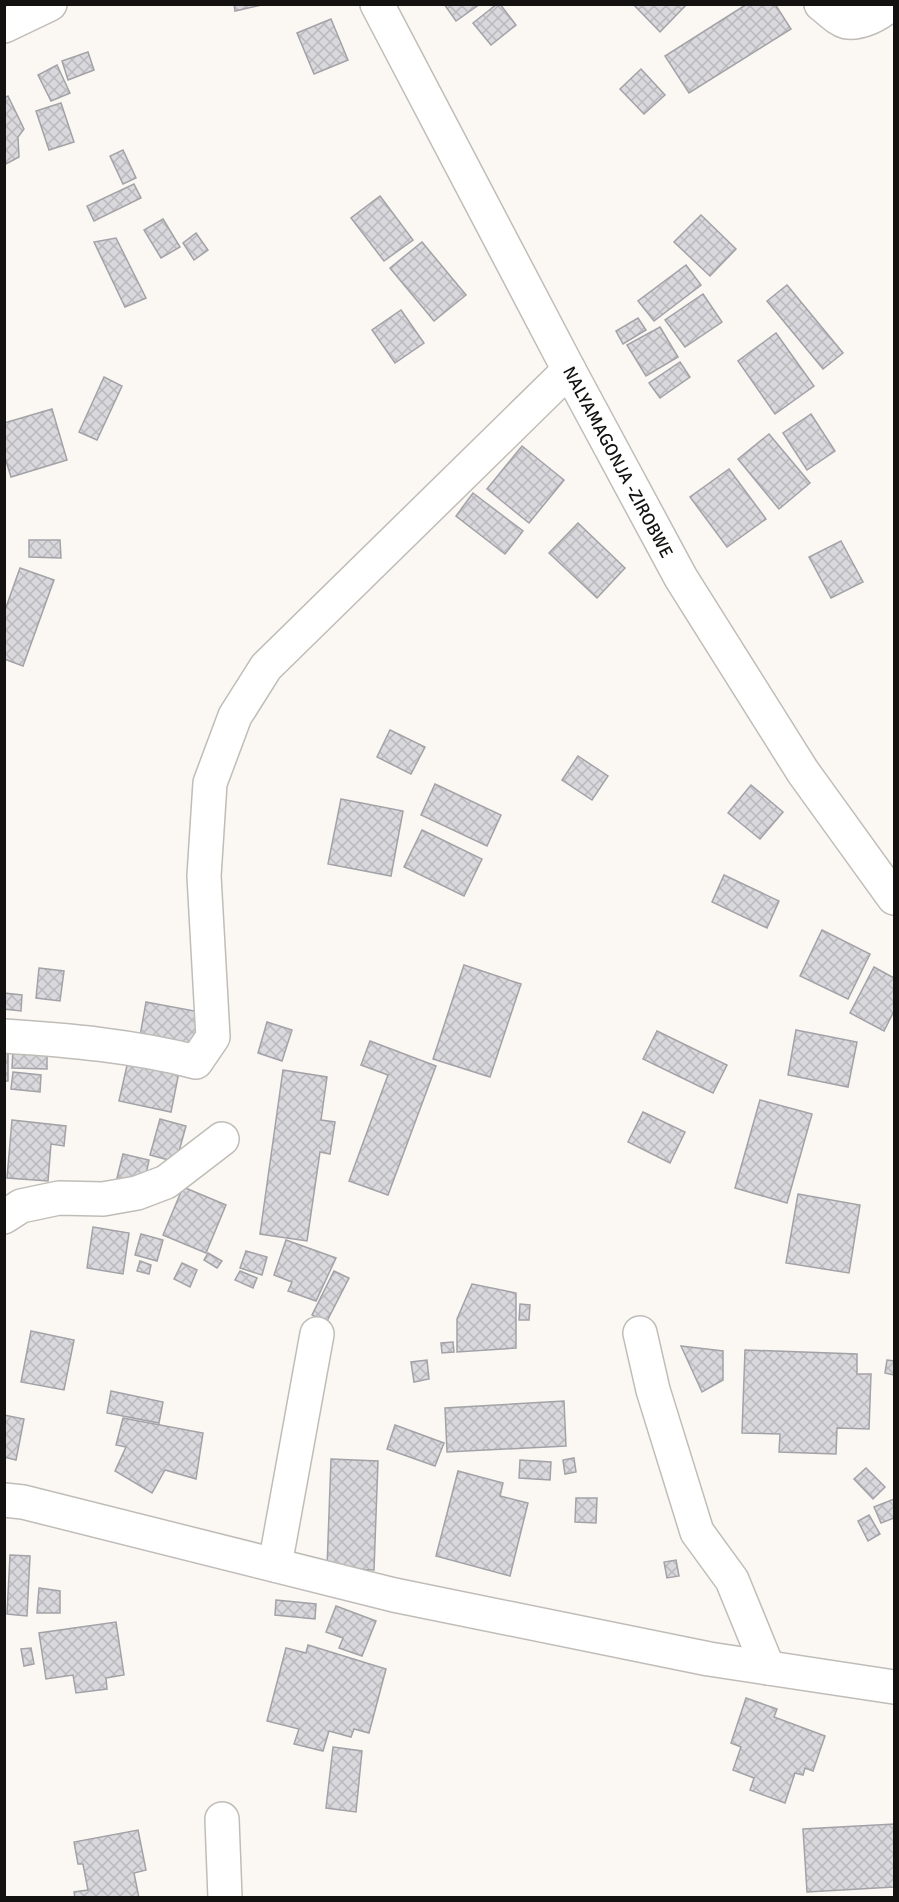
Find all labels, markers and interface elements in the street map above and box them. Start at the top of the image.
street label: NALYAMAGONJA -ZIROBWE [558,363,678,561]

